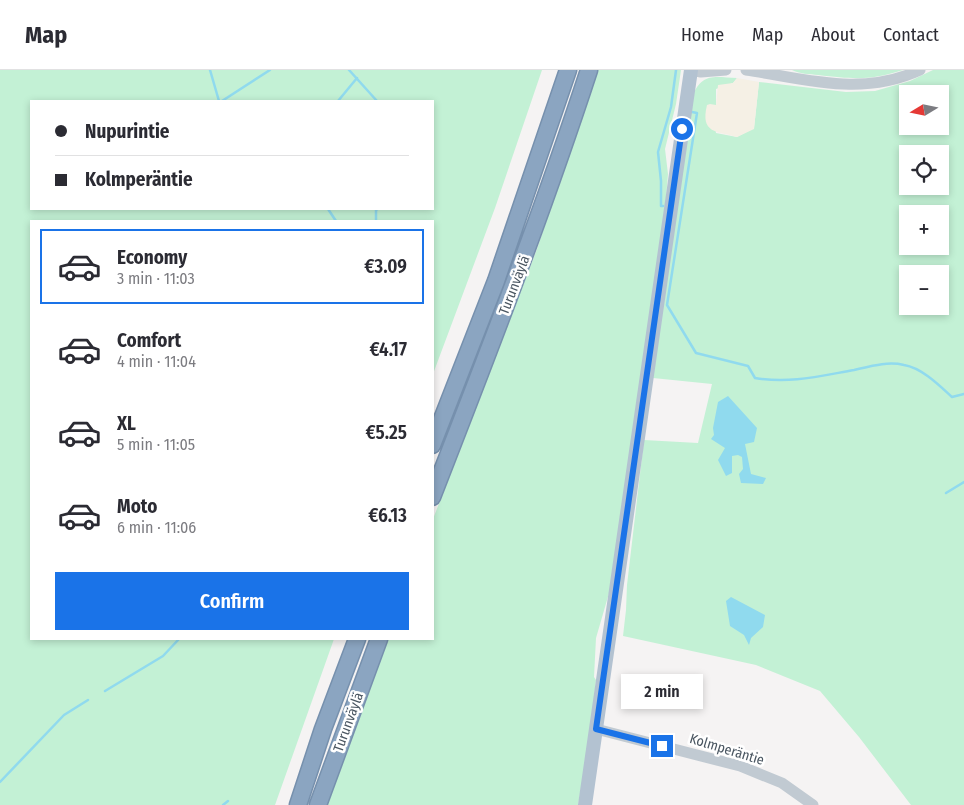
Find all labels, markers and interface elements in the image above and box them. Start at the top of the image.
text: Map [25,21,67,49]
text: Home [681,24,724,46]
text: Map [752,24,783,46]
text: About [811,24,855,46]
text: Contact [883,24,939,46]
north arrow [899,85,949,135]
map controls [899,85,949,315]
route start [671,118,693,140]
text: Nupurintie [85,120,170,143]
button: locate [899,145,949,195]
text: Kolmperäntie [85,168,193,191]
button: + [899,205,949,255]
icon: car [57,244,102,289]
text: Economy [117,246,187,269]
street label: Turunväylä [495,253,534,317]
text: €3.09 [364,255,407,278]
button: − [899,265,949,315]
text: 3 min · 11:03 [117,269,195,288]
icon: car [57,327,102,372]
text: Comfort [117,329,181,352]
text: €4.17 [370,338,407,361]
text: 4 min · 11:04 [117,352,196,371]
icon: car [57,410,102,455]
text: XL [117,412,136,435]
text: €5.25 [366,421,407,444]
text: 5 min · 11:05 [117,435,195,454]
icon: car [57,493,102,538]
text: Moto [117,495,157,518]
text: €6.13 [368,504,407,527]
text: 6 min · 11:06 [117,518,196,537]
button: Confirm [55,572,409,630]
callout: 2 min [621,674,703,708]
text: 2 min [644,682,680,701]
street label: Turunväylä [330,690,367,754]
street label: Kolmperäntie [687,730,766,769]
route end [651,735,673,757]

